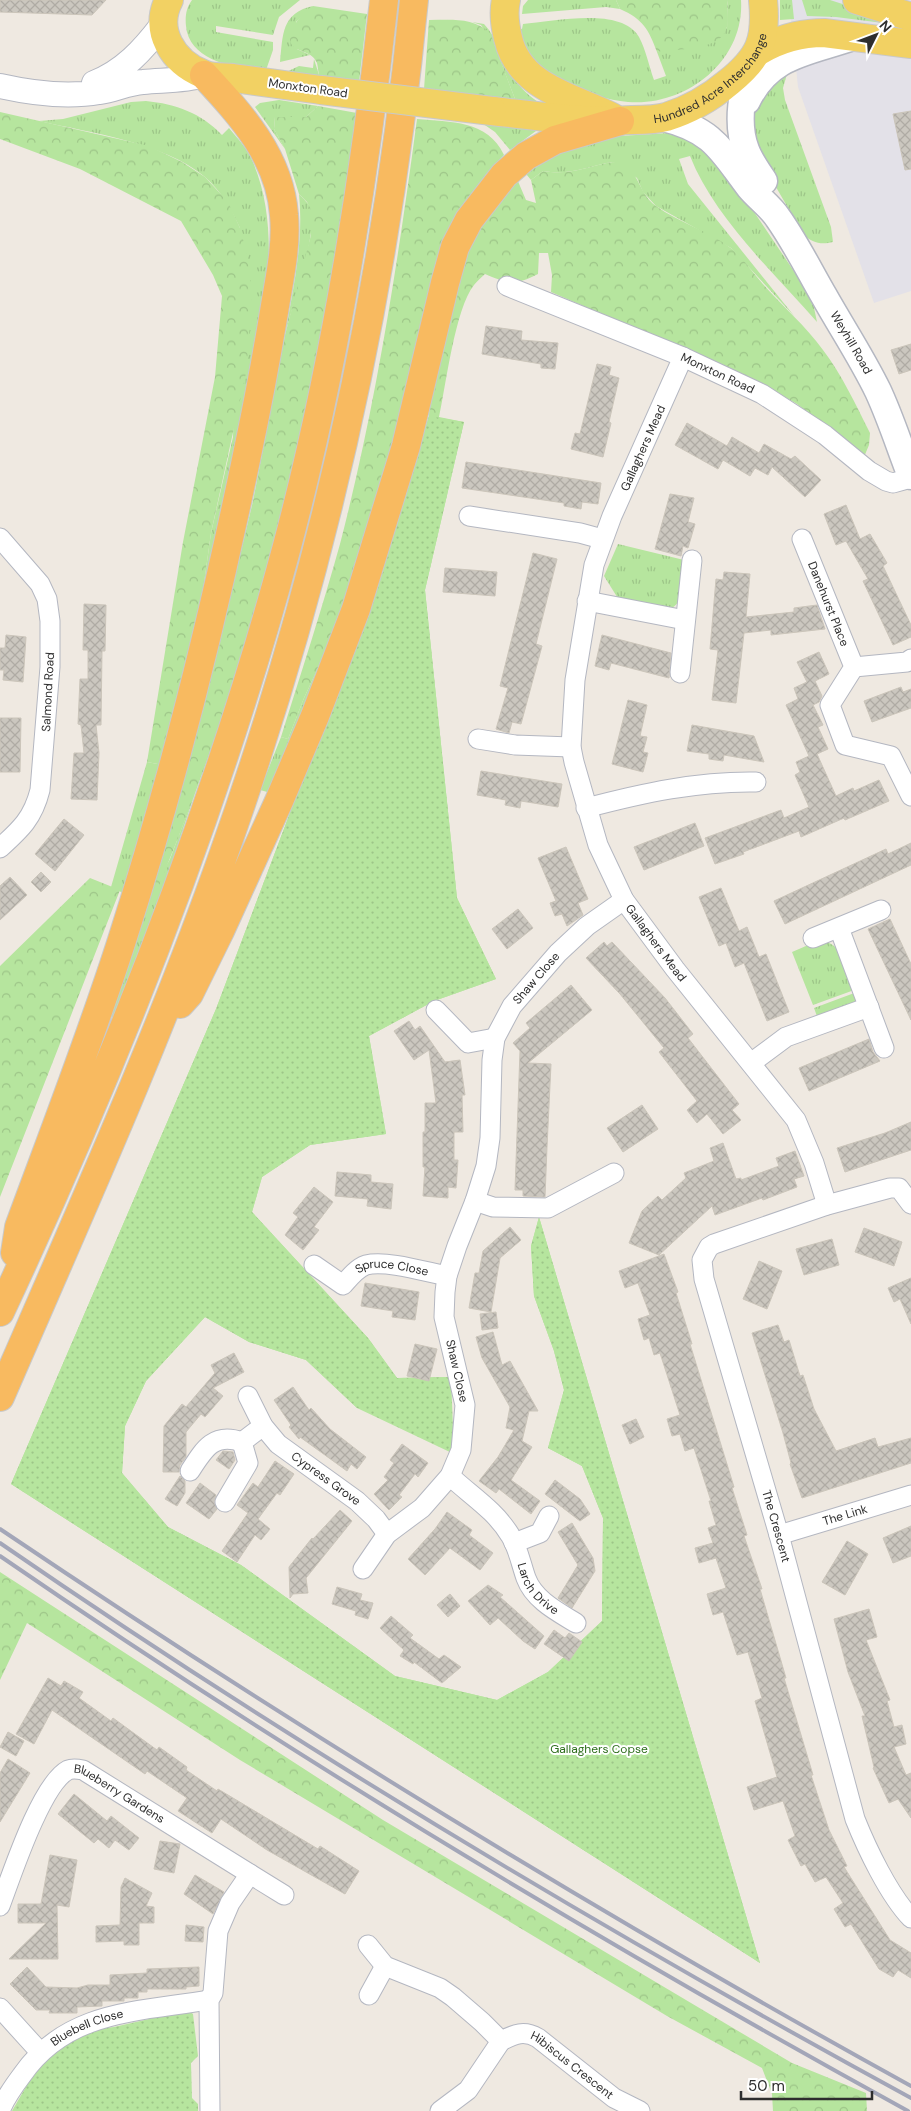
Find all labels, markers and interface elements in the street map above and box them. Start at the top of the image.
north arrow [851,10,901,60]
text: N [876,16,896,36]
street label: Hundred Acre Interchange [652,32,771,127]
street label: Monxton Road [267,75,349,101]
street label: Weyhill Road [826,308,876,377]
street label: Monxton Road [678,349,757,397]
street label: Gallaghers Mead [617,402,669,494]
street label: Danehurst Place [804,559,853,649]
street label: Salmond Road [38,652,58,732]
street label: Gallaghers Mead [622,901,690,985]
street label: Shaw Close [509,949,563,1008]
street label: Spruce Close [352,1256,430,1280]
street label: Shaw Close [442,1338,472,1404]
street label: Cypress Grove [288,1448,364,1509]
street label: The Crescent [758,1488,794,1564]
street label: The Link [821,1501,869,1529]
street label: Larch Drive [514,1561,562,1618]
park label: Gallaghers Copse [550,1741,648,1757]
street label: Blueberry Gardens [73,1761,168,1827]
street label: Bluebell Close [47,2006,125,2050]
street label: Hibiscus Crescent [528,2028,617,2103]
scale bar [741,2068,872,2100]
text: 50 m [748,2076,785,2096]

